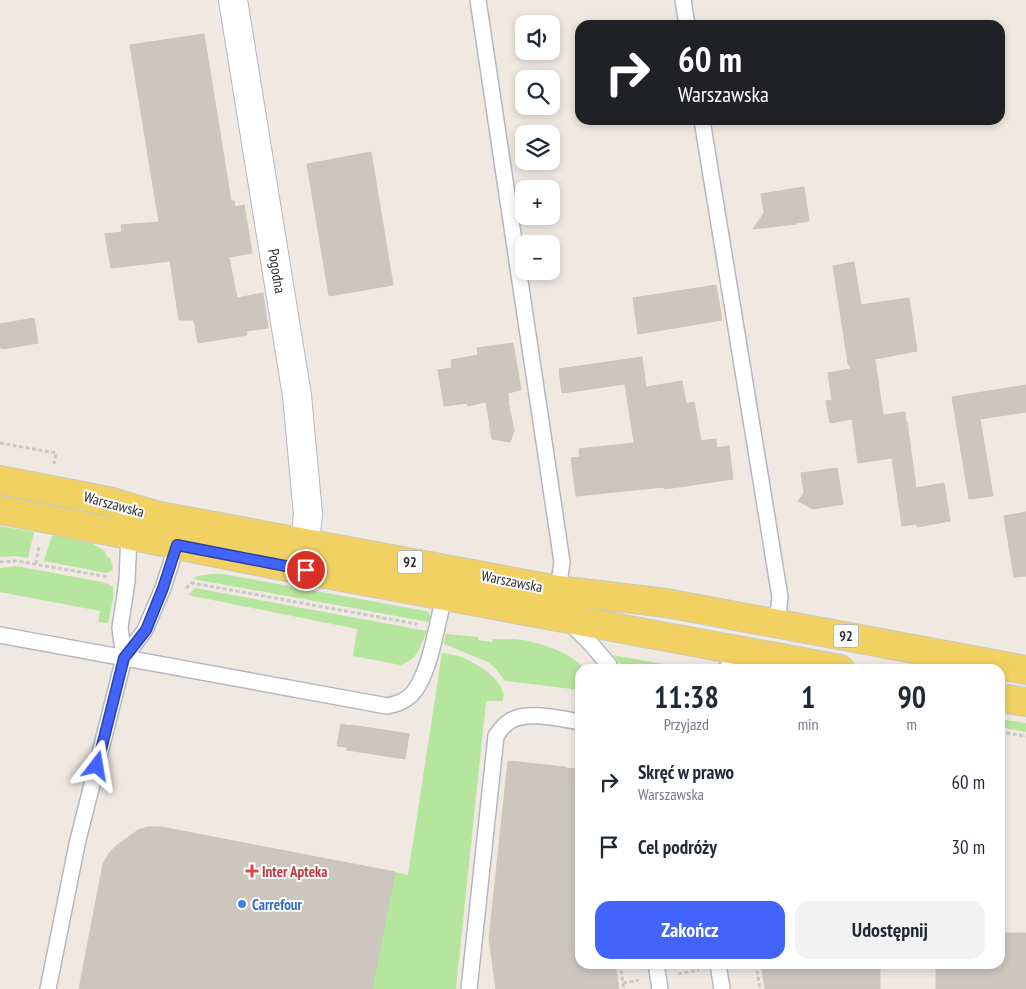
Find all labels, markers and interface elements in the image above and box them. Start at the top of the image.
map controls [515,15,560,280]
button: sound [515,15,560,60]
text: 60 m [678,36,742,82]
icon: right [595,40,660,105]
button: search [515,70,560,115]
text: Warszawska [678,80,769,108]
button: layers [515,125,560,170]
button: + [515,180,560,225]
button: − [515,235,560,280]
street label: Pogodna [264,247,290,295]
street label: Warszawska [82,487,146,521]
pin [285,549,327,591]
road number: 92 [398,550,422,574]
icon: arrive [292,556,320,584]
street label: Warszawska [480,566,544,596]
road number: 92 [834,624,858,648]
text: 11:38 [654,677,719,716]
text: 1 [801,677,815,716]
text: 90 [897,677,926,716]
text: Przyjazd [664,714,709,734]
text: min [798,714,819,734]
text: m [907,714,917,734]
position arrow [70,739,122,791]
text: Skręć w prawo [638,760,734,784]
icon: right [595,768,623,796]
text: 60 m [952,770,985,794]
text: Warszawska [638,784,704,804]
icon: arrive [595,833,623,861]
text: Cel podróży [638,835,717,859]
text: 30 m [952,835,985,859]
place label: Inter Apteka [262,862,327,881]
marker: Inter Apteka [246,865,258,877]
place label: Carrefour [252,895,303,914]
marker: Carrefour [236,898,248,910]
button: Zakończ [595,901,785,959]
button: Udostępnij [795,901,985,959]

